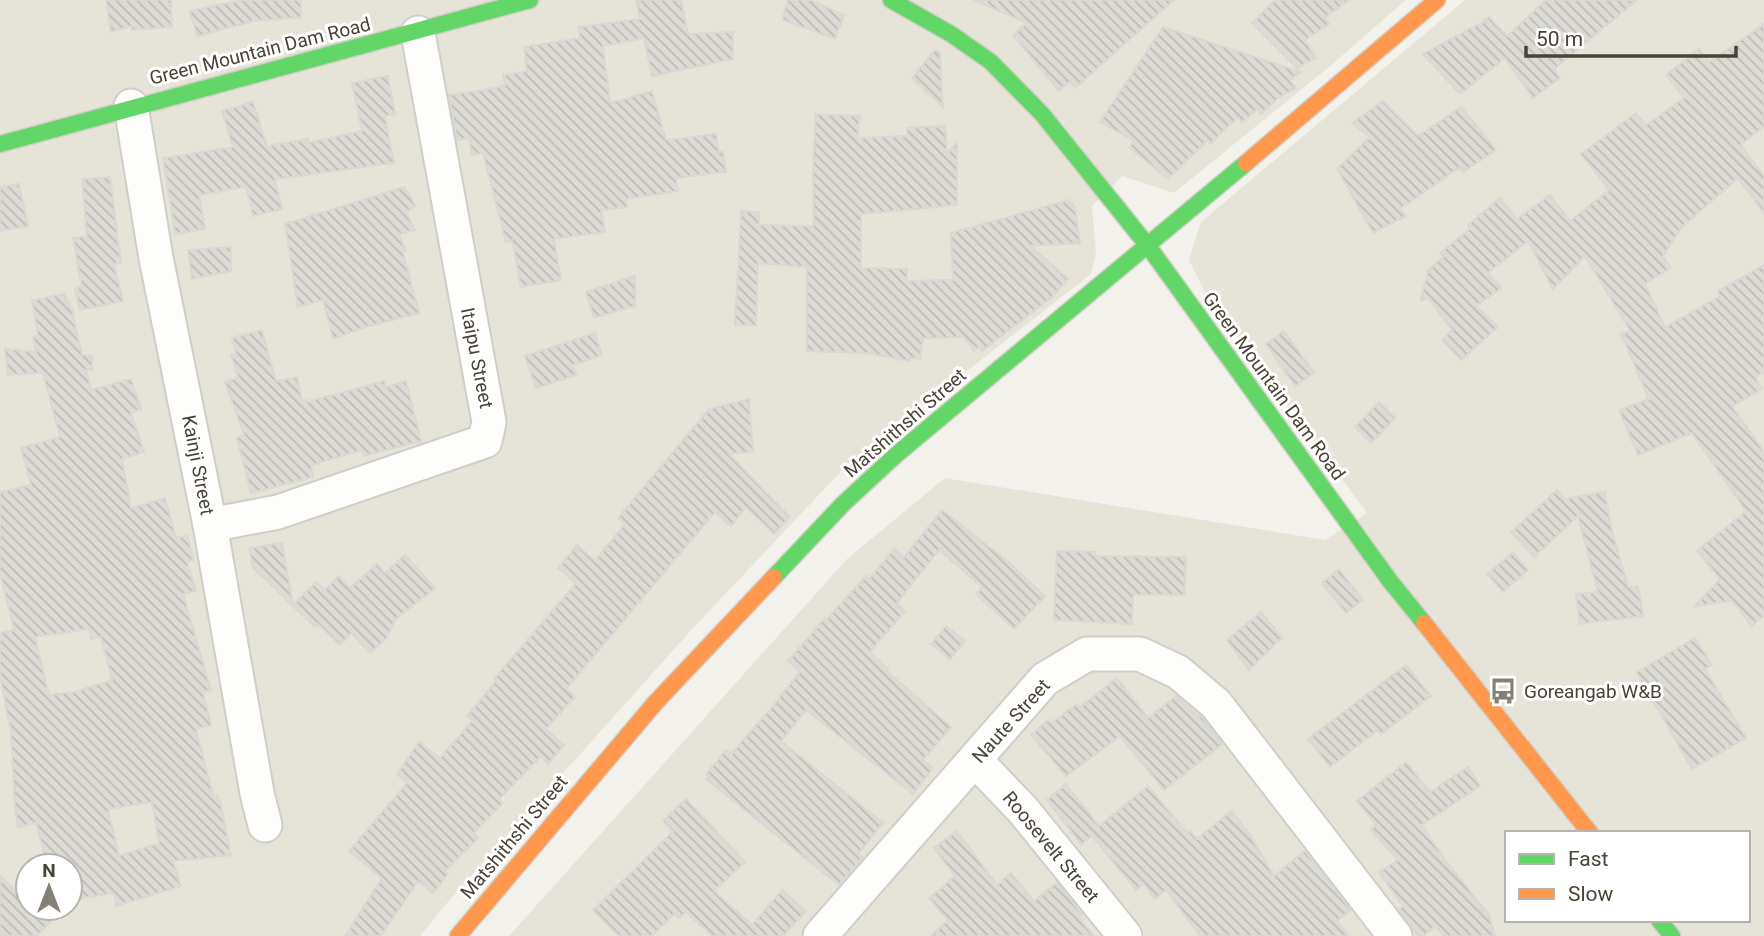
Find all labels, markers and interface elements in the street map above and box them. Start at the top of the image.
street label: Green Mountain Dam Road [147,12,373,90]
scale bar [1526,14,1736,58]
text: 50 m [1536,27,1583,51]
street label: Green Mountain Dam Road [1198,287,1350,485]
street label: Itaipu Street [456,306,498,410]
street label: Matshithshi Street [839,364,971,482]
street label: Kainji Street [177,413,219,517]
street label: Naute Street [967,674,1055,768]
bus stop icon: Goreangab W&B [1488,676,1518,706]
place label: Goreangab W&B [1524,680,1662,703]
street label: Matshithshi Street [456,770,572,904]
street label: Roosevelt Street [998,787,1104,907]
legend [1505,831,1750,922]
text: Fast [1568,847,1609,871]
north arrow [14,852,84,922]
text: N [42,859,56,882]
text: Slow [1568,882,1614,906]

